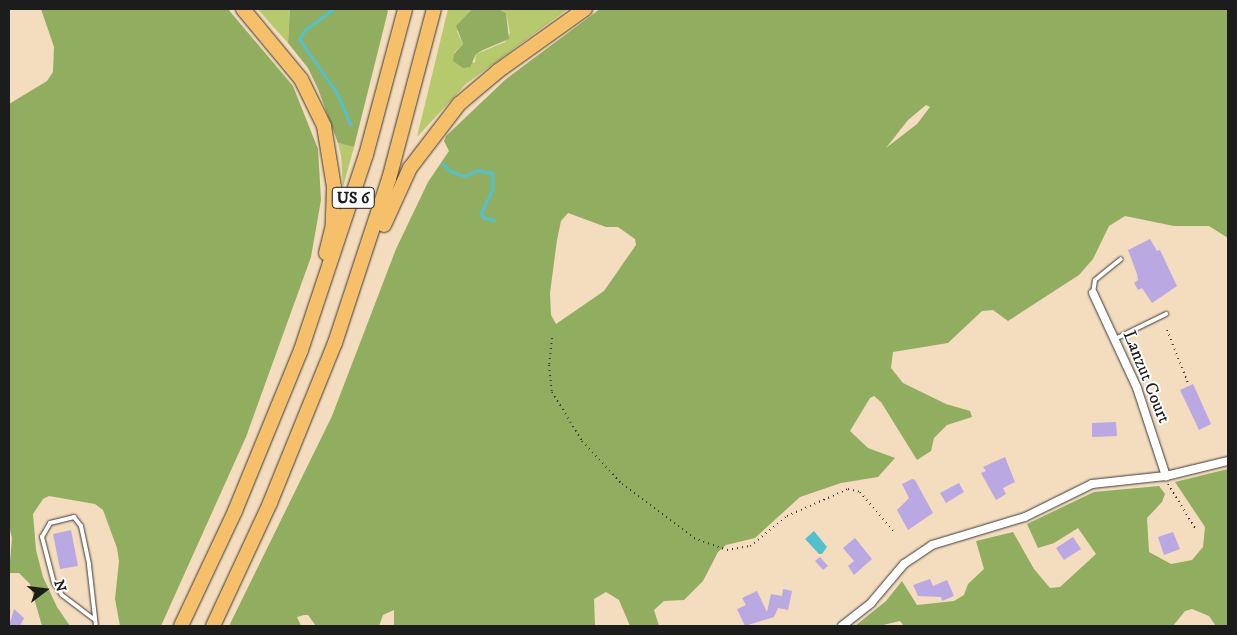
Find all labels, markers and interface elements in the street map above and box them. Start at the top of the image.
road number: US 6 [330,184,376,212]
street label: Lanzut Court [1118,328,1174,426]
north arrow [20,565,70,615]
text: N [49,578,70,594]

